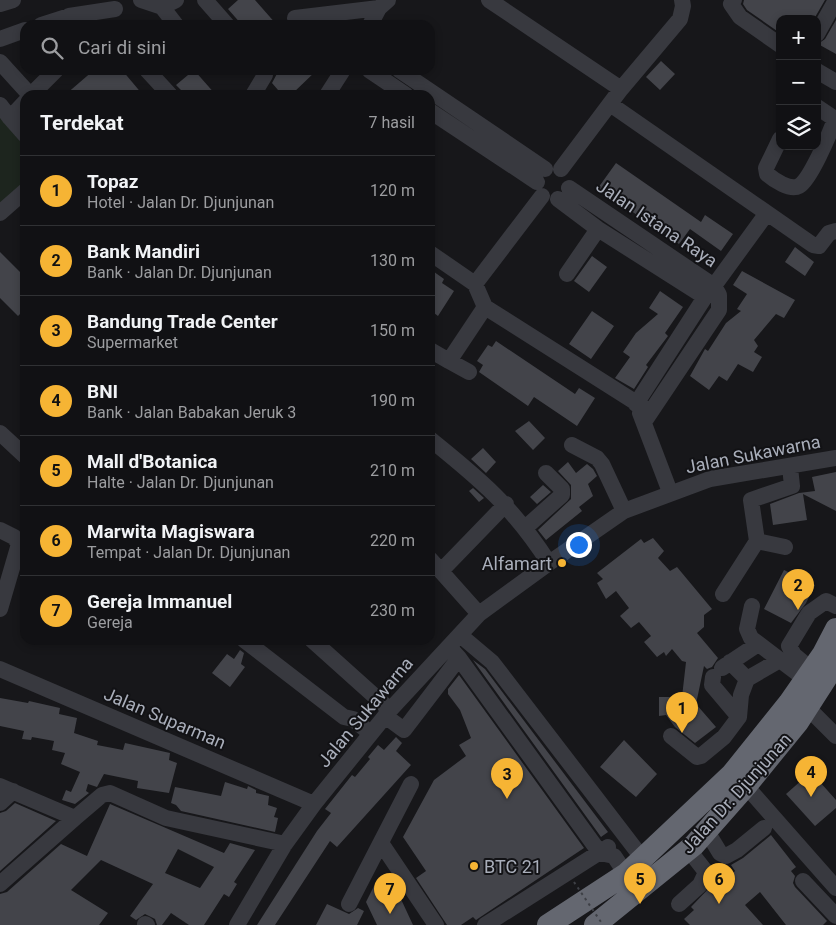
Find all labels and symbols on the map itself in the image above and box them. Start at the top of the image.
street label: Jalan Istana Raya [593,175,721,271]
street label: Jalan Sukawarna [684,431,822,477]
your location [566,532,592,558]
place label: Alfamart [482,553,552,574]
marker: Alfamart [556,557,568,569]
pin: 2 [782,569,814,610]
street label: Jalan Sukawarna [313,653,417,771]
street label: Jalan Suparman [101,683,229,753]
pin: 1 [666,692,698,733]
street label: Jalan Dr. Djunjunan [677,729,795,857]
pin: 4 [795,756,827,797]
pin: 3 [491,758,523,799]
place label: BTC 21 [484,856,542,877]
marker: BTC 21 [468,860,480,872]
pin: 5 [624,863,656,904]
pin: 6 [703,863,735,904]
pin: 7 [374,873,406,914]

